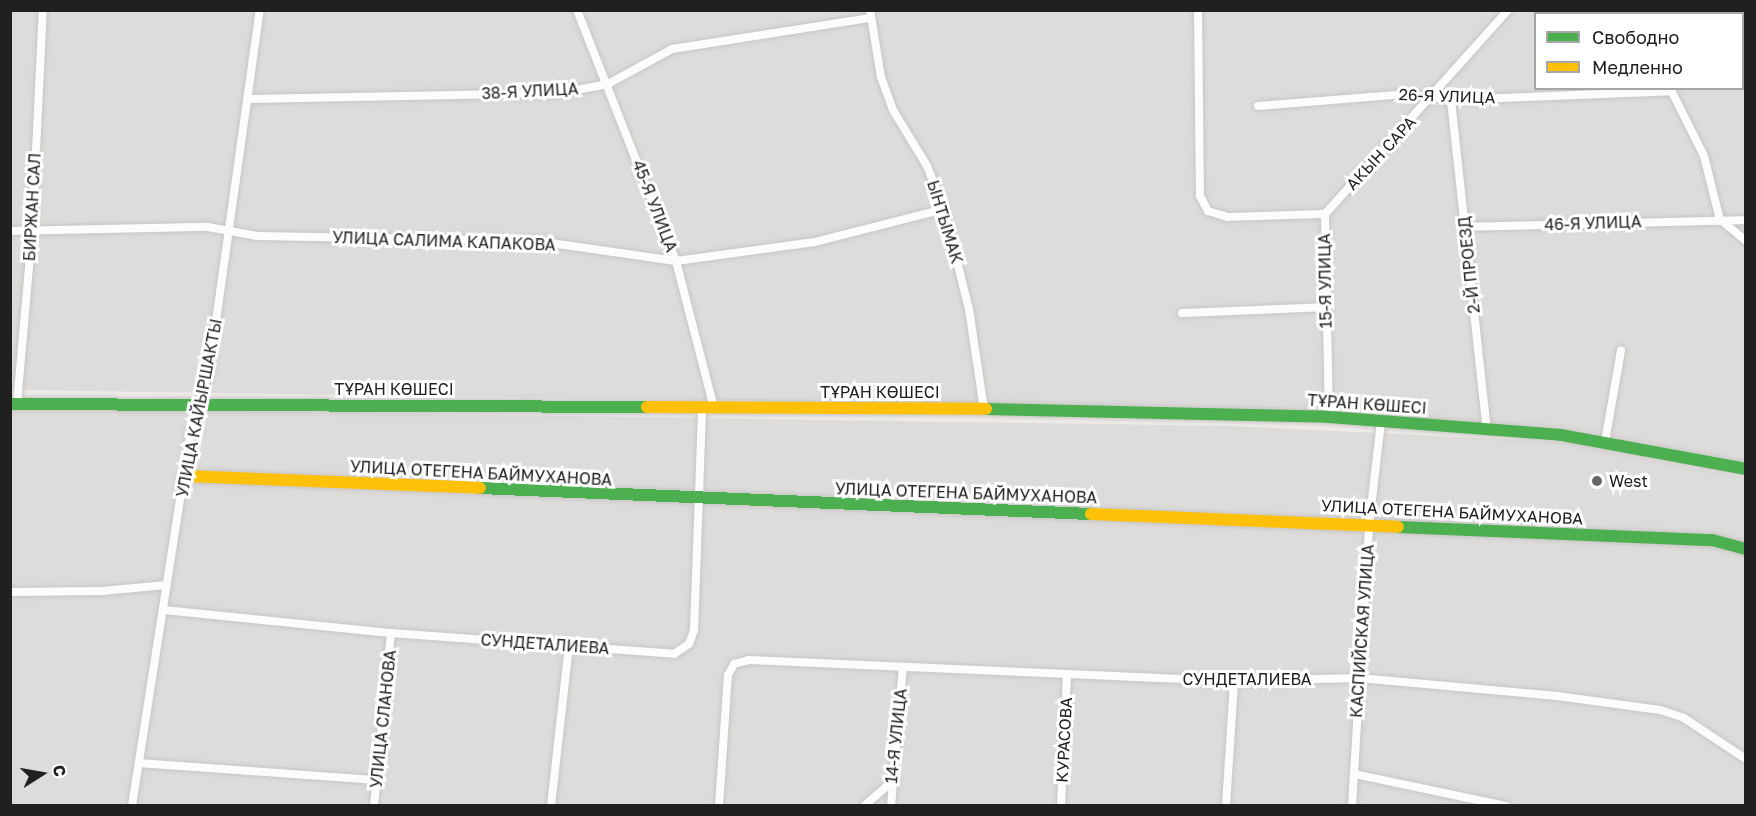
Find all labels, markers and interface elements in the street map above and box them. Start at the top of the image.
legend [1534,12,1744,90]
text: Свободно [1592,26,1679,48]
text: Медленно [1592,56,1683,78]
street label: 38-Я УЛИЦА [481,79,579,103]
street label: 26-Я УЛИЦА [1398,85,1496,107]
street label: АКЫН САРА [1342,112,1420,194]
street label: БИРЖАН САЛ [20,152,44,262]
street label: 45-Я УЛИЦА [629,157,681,255]
street label: ЫНТЫМАК [923,178,967,266]
street label: 46-Я УЛИЦА [1544,212,1642,234]
street label: 2-Й ПРОЕЗД [1454,216,1484,314]
street label: УЛИЦА САЛИМА КАПАКОВА [332,228,556,254]
street label: 15-Я УЛИЦА [1315,233,1335,329]
street label: УЛИЦА КАЙЫРШАКТЫ [172,317,226,499]
street label: ТҰРАН КӨШЕСІ [334,379,454,399]
street label: ТҰРАН КӨШЕСІ [820,382,940,402]
street label: ТҰРАН КӨШЕСІ [1307,390,1427,418]
street label: УЛИЦА ОТЕГЕНА БАЙМУХАНОВА [350,457,612,489]
place label: West [1609,471,1648,491]
marker: West [1590,474,1604,488]
street label: УЛИЦА ОТЕГЕНА БАЙМУХАНОВА [835,479,1097,507]
street label: УЛИЦА ОТЕГЕНА БАЙМУХАНОВА [1321,496,1583,528]
street label: КАСПИЙСКАЯ УЛИЦА [1346,544,1378,718]
street label: СУНДЕТАЛИЕВА [480,630,610,658]
street label: УЛИЦА СЛАНОВА [366,649,400,789]
street label: СУНДЕТАЛИЕВА [1182,669,1312,689]
street label: 14-Я УЛИЦА [881,688,911,784]
street label: КУРАСОВА [1052,697,1076,783]
north arrow [12,744,72,804]
text: С [49,763,71,778]

